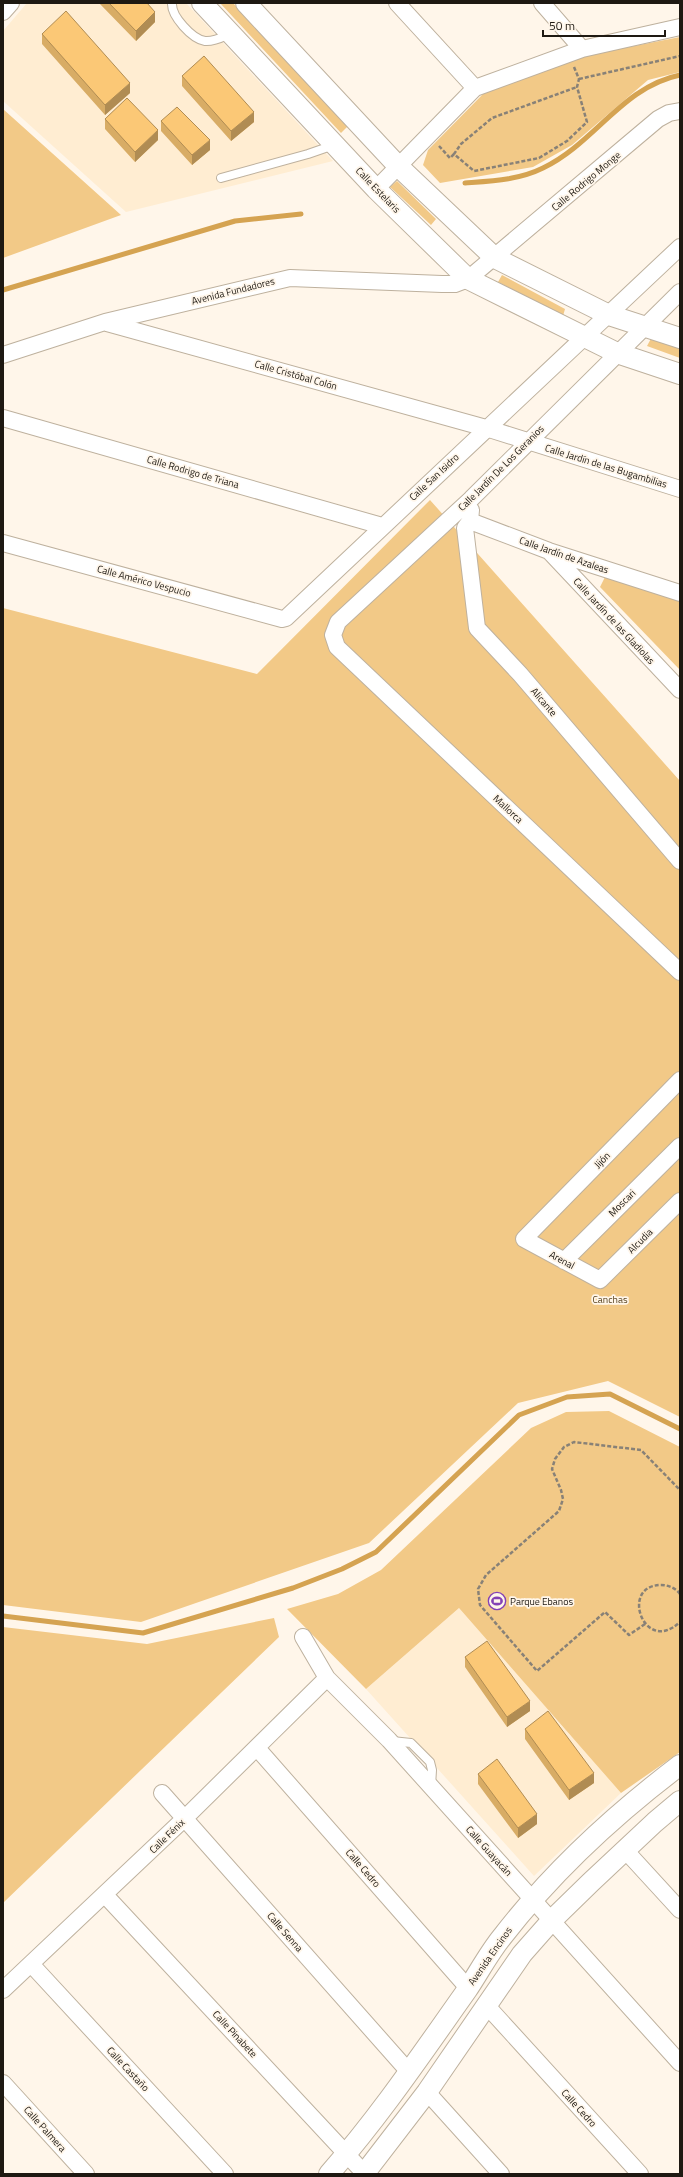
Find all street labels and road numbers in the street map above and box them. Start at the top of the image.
street label: Calle Rodrigo Monge [548,147,624,215]
street label: Calle Estelaris [352,164,404,217]
street label: Avenida Fundadores [190,273,277,309]
street label: Calle Cristóbal Colón [253,356,339,394]
street label: Calle Jardín De Los Geranios [455,421,548,514]
street label: Calle Jardín de las Bugambilias [543,440,669,492]
street label: Calle San Isidro [406,450,462,504]
street label: Calle Rodrigo de Triana [145,452,241,492]
street label: Calle Jardín de Azaleas [517,533,611,577]
street label: Calle Américo Vespucio [95,561,193,601]
street label: Calle Jardín de las Gladiolas [570,574,658,668]
street label: Alicante [527,684,561,720]
street label: Mallorca [490,791,526,827]
street label: Jijón [590,1148,614,1172]
street label: Moscari [605,1186,639,1220]
street label: Alcudia [624,1225,656,1257]
street label: Arenal [547,1247,577,1273]
street label: Calle Fénix [146,1815,189,1857]
street label: Calle Guayacán [462,1822,516,1880]
street label: Calle Cedro [342,1845,384,1891]
street label: Calle Senna [263,1909,307,1955]
street label: Avenida Encinos [464,1923,516,1988]
street label: Calle Pinabete [209,2007,261,2061]
street label: Calle Castaño [103,2043,153,2095]
street label: Calle Cedro [558,2086,600,2130]
street label: Calle Palmera [20,2103,70,2155]

